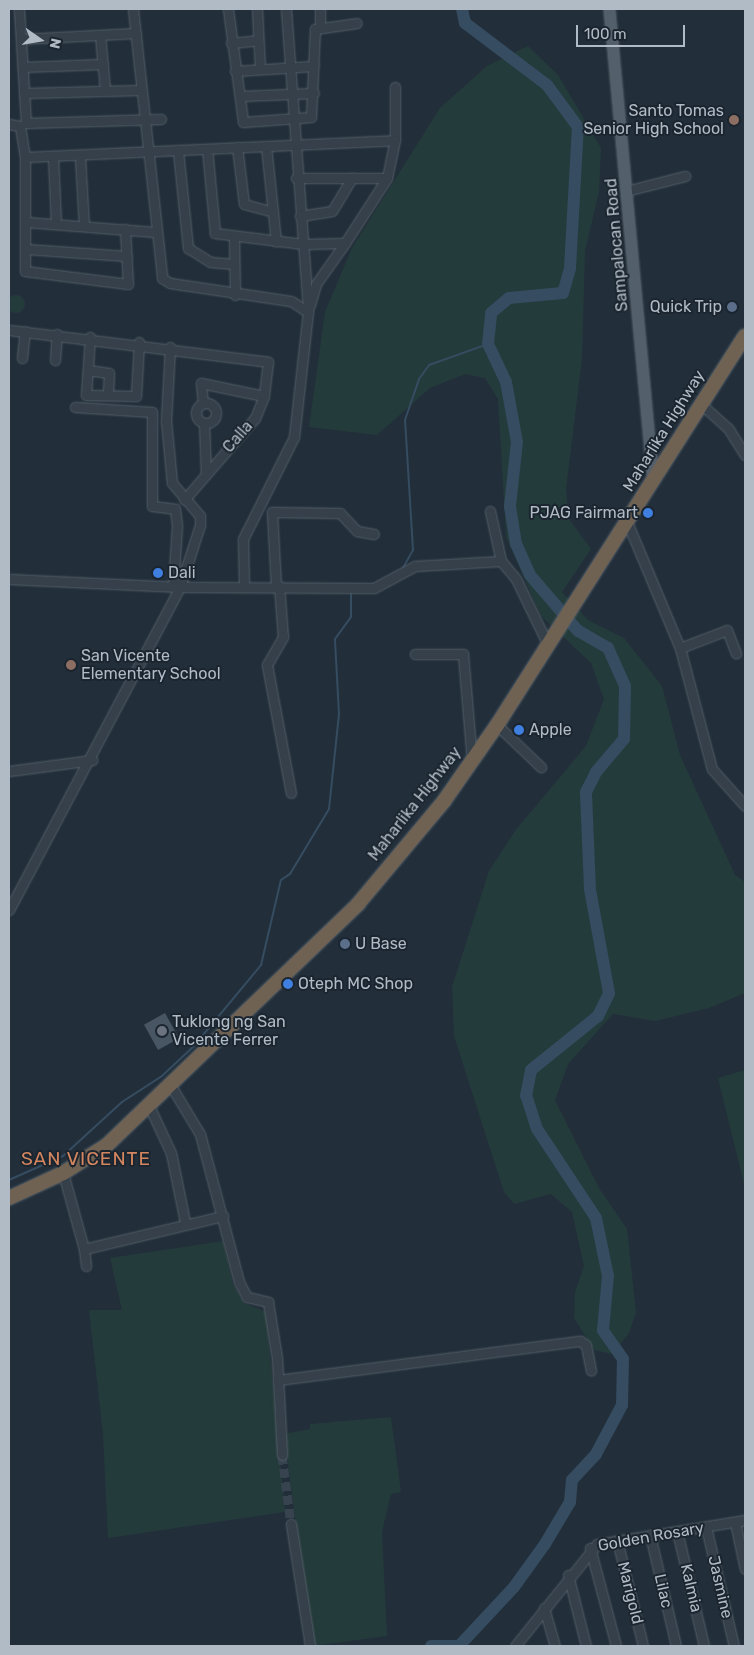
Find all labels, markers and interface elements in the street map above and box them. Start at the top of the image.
north arrow [15,15,65,65]
scale bar [579,15,688,47]
text: 100 m [584,25,626,43]
text: N [46,37,65,50]
place label: Santo Tomas Senior High School [583,101,724,139]
marker: Santo Tomas Senior High School [728,114,740,126]
street label: Sampalocan Road [602,178,632,312]
place label: Quick Trip [649,297,722,317]
marker: Quick Trip [726,301,738,313]
street label: Maharlika Highway [619,367,709,495]
street label: Calla [219,417,257,457]
place label: PJAG Fairmart [530,503,638,523]
marker: PJAG Fairmart [642,507,654,519]
place label: Dali [168,563,196,583]
marker: Dali [152,567,164,579]
place label: San Vicente Elementary School [81,646,221,684]
marker: San Vicente Elementary School [65,659,77,671]
place label: Apple [529,720,572,740]
marker: Apple [513,724,525,736]
street label: Maharlika Highway [365,743,465,865]
place label: U Base [355,934,407,954]
marker: U Base [339,938,351,950]
place label: Oteph MC Shop [298,974,413,994]
marker: Oteph MC Shop [282,978,294,990]
place label: Tuklong ng San Vicente Ferrer [172,1012,286,1050]
marker: Tuklong ng San Vicente Ferrer [156,1025,168,1037]
district label: SAN VICENTE [19,1148,153,1170]
street label: Golden Rosary [596,1518,706,1556]
street label: Jasmine [703,1554,737,1620]
street label: Marigold [613,1560,647,1626]
street label: Kalmia [676,1562,706,1614]
street label: Lilac [650,1572,676,1610]

